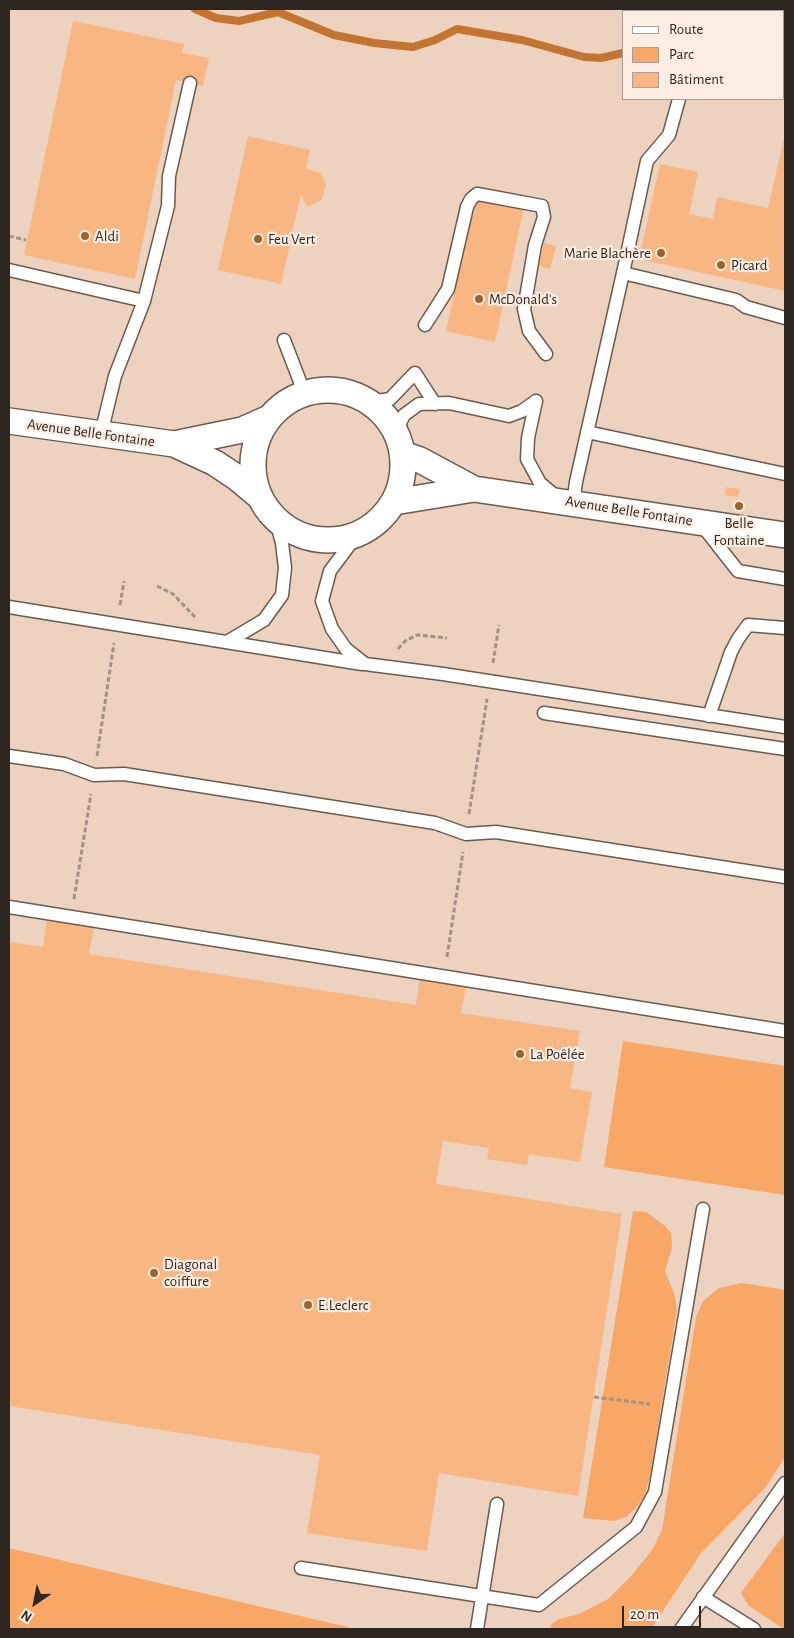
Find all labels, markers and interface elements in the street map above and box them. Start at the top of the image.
legend [622,10,784,100]
text: Route [669,22,703,37]
text: Parc [669,47,694,62]
text: Bâtiment [669,72,724,87]
place label: Aldi [95,227,119,245]
marker: Aldi [79,230,91,242]
place label: Feu Vert [268,230,315,248]
marker: Feu Vert [252,233,264,245]
place label: Marie Blachère [564,244,651,262]
marker: Marie Blachère [655,247,667,259]
place label: Picard [731,256,767,274]
marker: Picard [715,259,727,271]
place label: McDonald's [489,290,557,308]
marker: McDonald's [473,293,485,305]
street label: Avenue Belle Fontaine [26,415,156,451]
street label: Avenue Belle Fontaine [564,492,694,530]
marker: Belle Fontaine [733,500,745,512]
place label: Belle Fontaine [714,514,764,549]
place label: La Poêlée [530,1045,585,1063]
marker: La Poêlée [514,1048,526,1060]
place label: Diagonal coiffure [164,1255,217,1290]
marker: Diagonal coiffure [148,1267,160,1279]
place label: E.Leclerc [318,1296,369,1314]
marker: E.Leclerc [302,1299,314,1311]
north arrow [10,1578,60,1628]
scale bar [624,1596,703,1628]
text: N [19,1607,35,1624]
text: 20 m [630,1607,659,1622]

